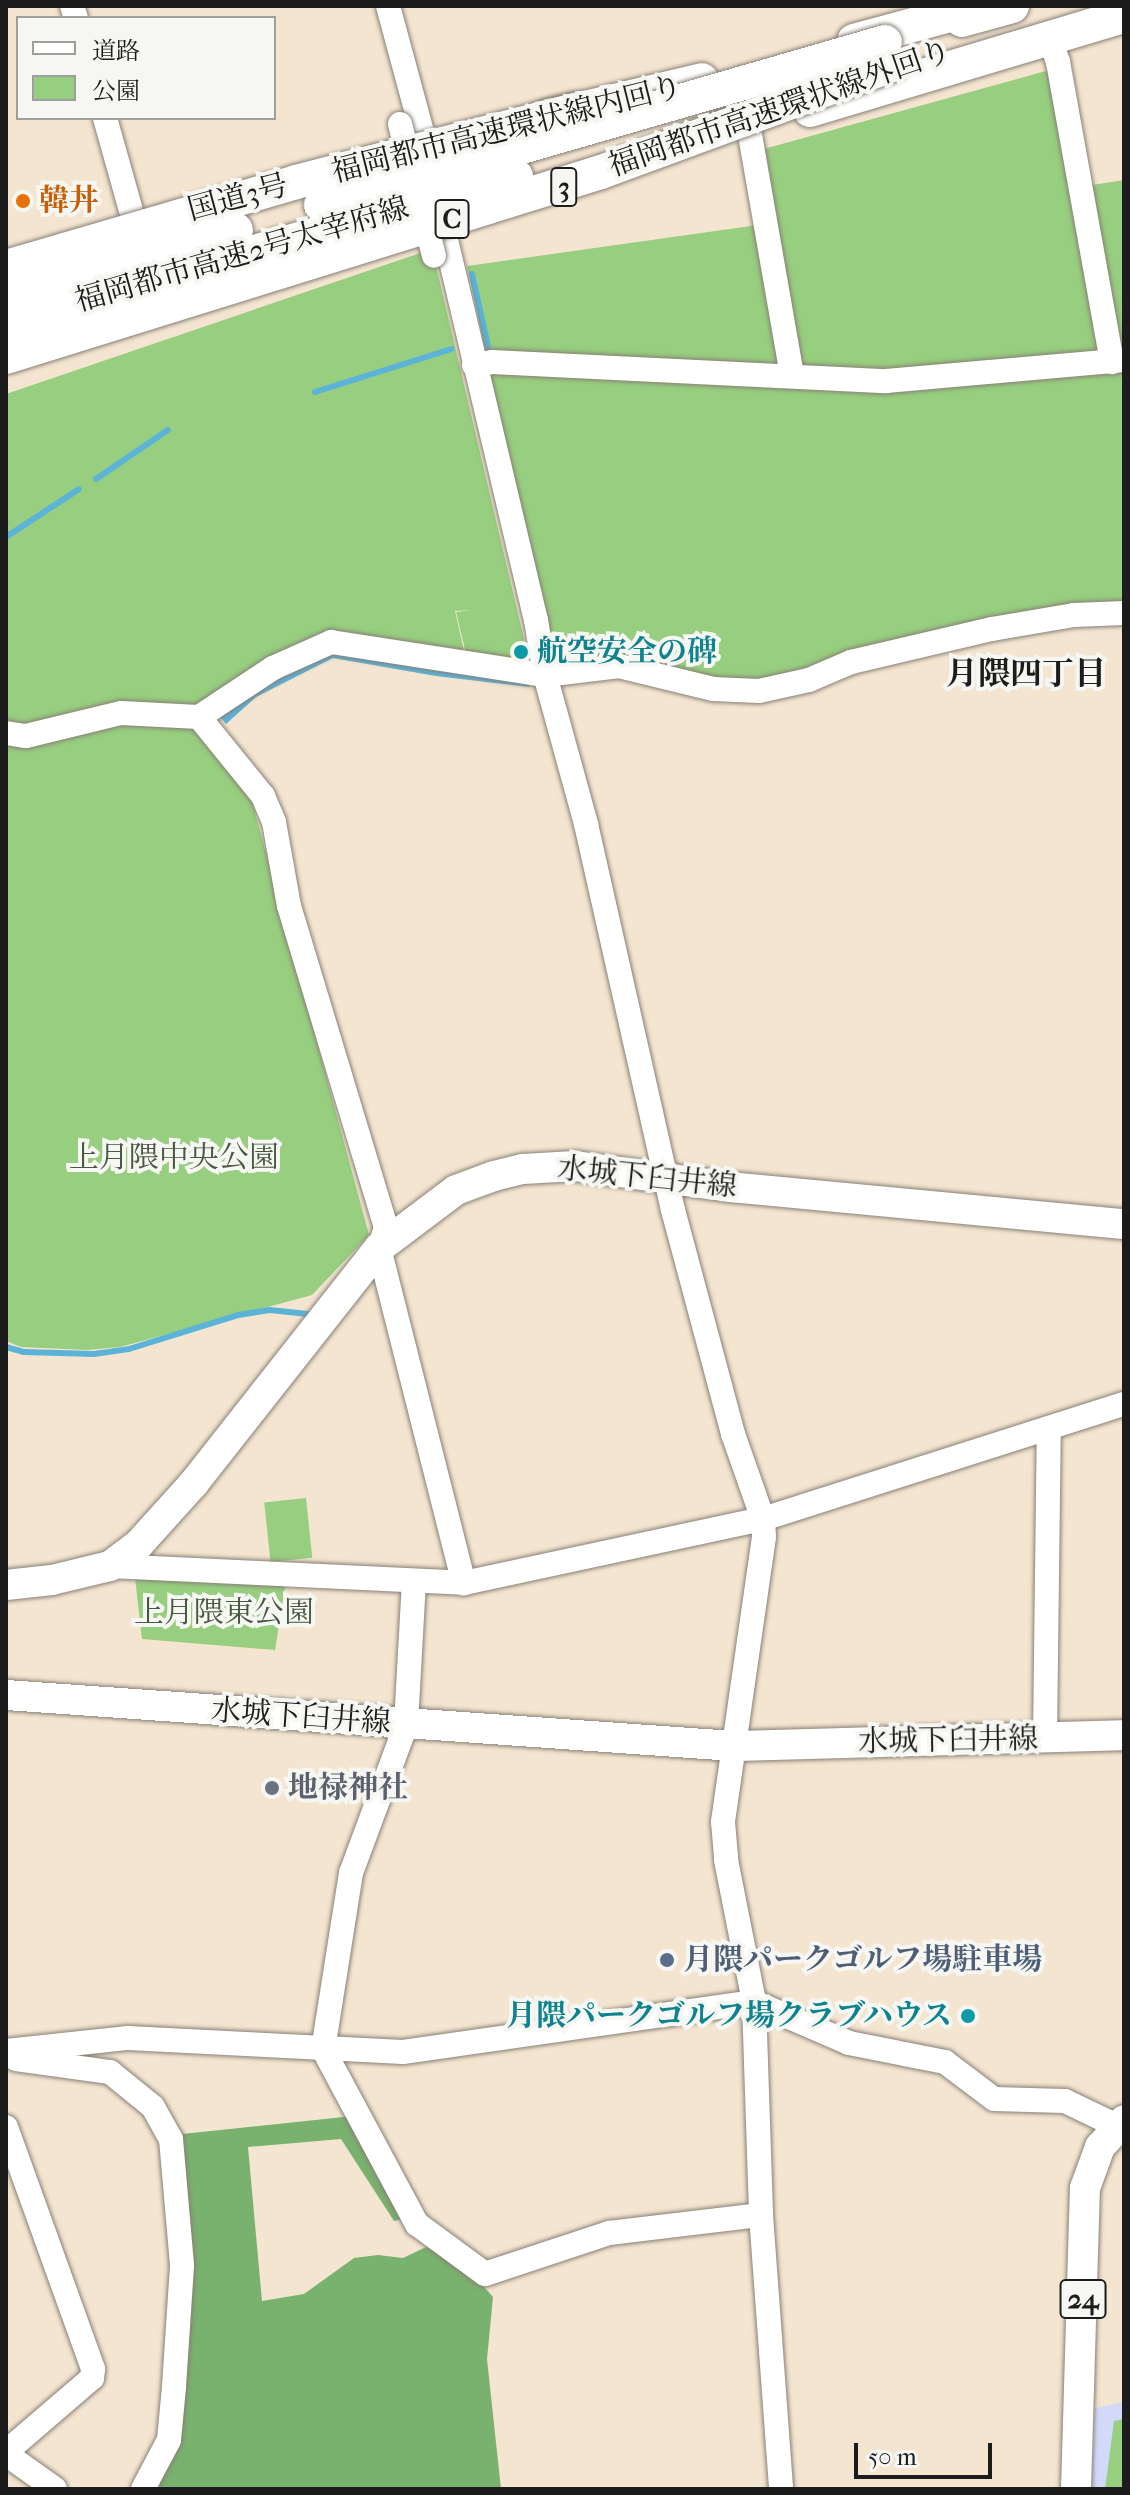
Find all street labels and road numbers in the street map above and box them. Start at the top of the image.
street label: 福岡都市高速環状線外回り [604,33,956,185]
street label: 福岡都市高速環状線内回り [328,69,686,191]
road number: 3 [550,163,578,211]
street label: 国道3号 [184,167,292,229]
street label: 福岡都市高速2号太宰府線 [71,190,413,320]
road number: C [434,195,470,243]
street label: 水城下臼井線 [556,1151,738,1205]
street label: 水城下臼井線 [210,1693,392,1741]
street label: 水城下臼井線 [858,1721,1038,1761]
road number: 24 [1059,2275,1107,2323]

